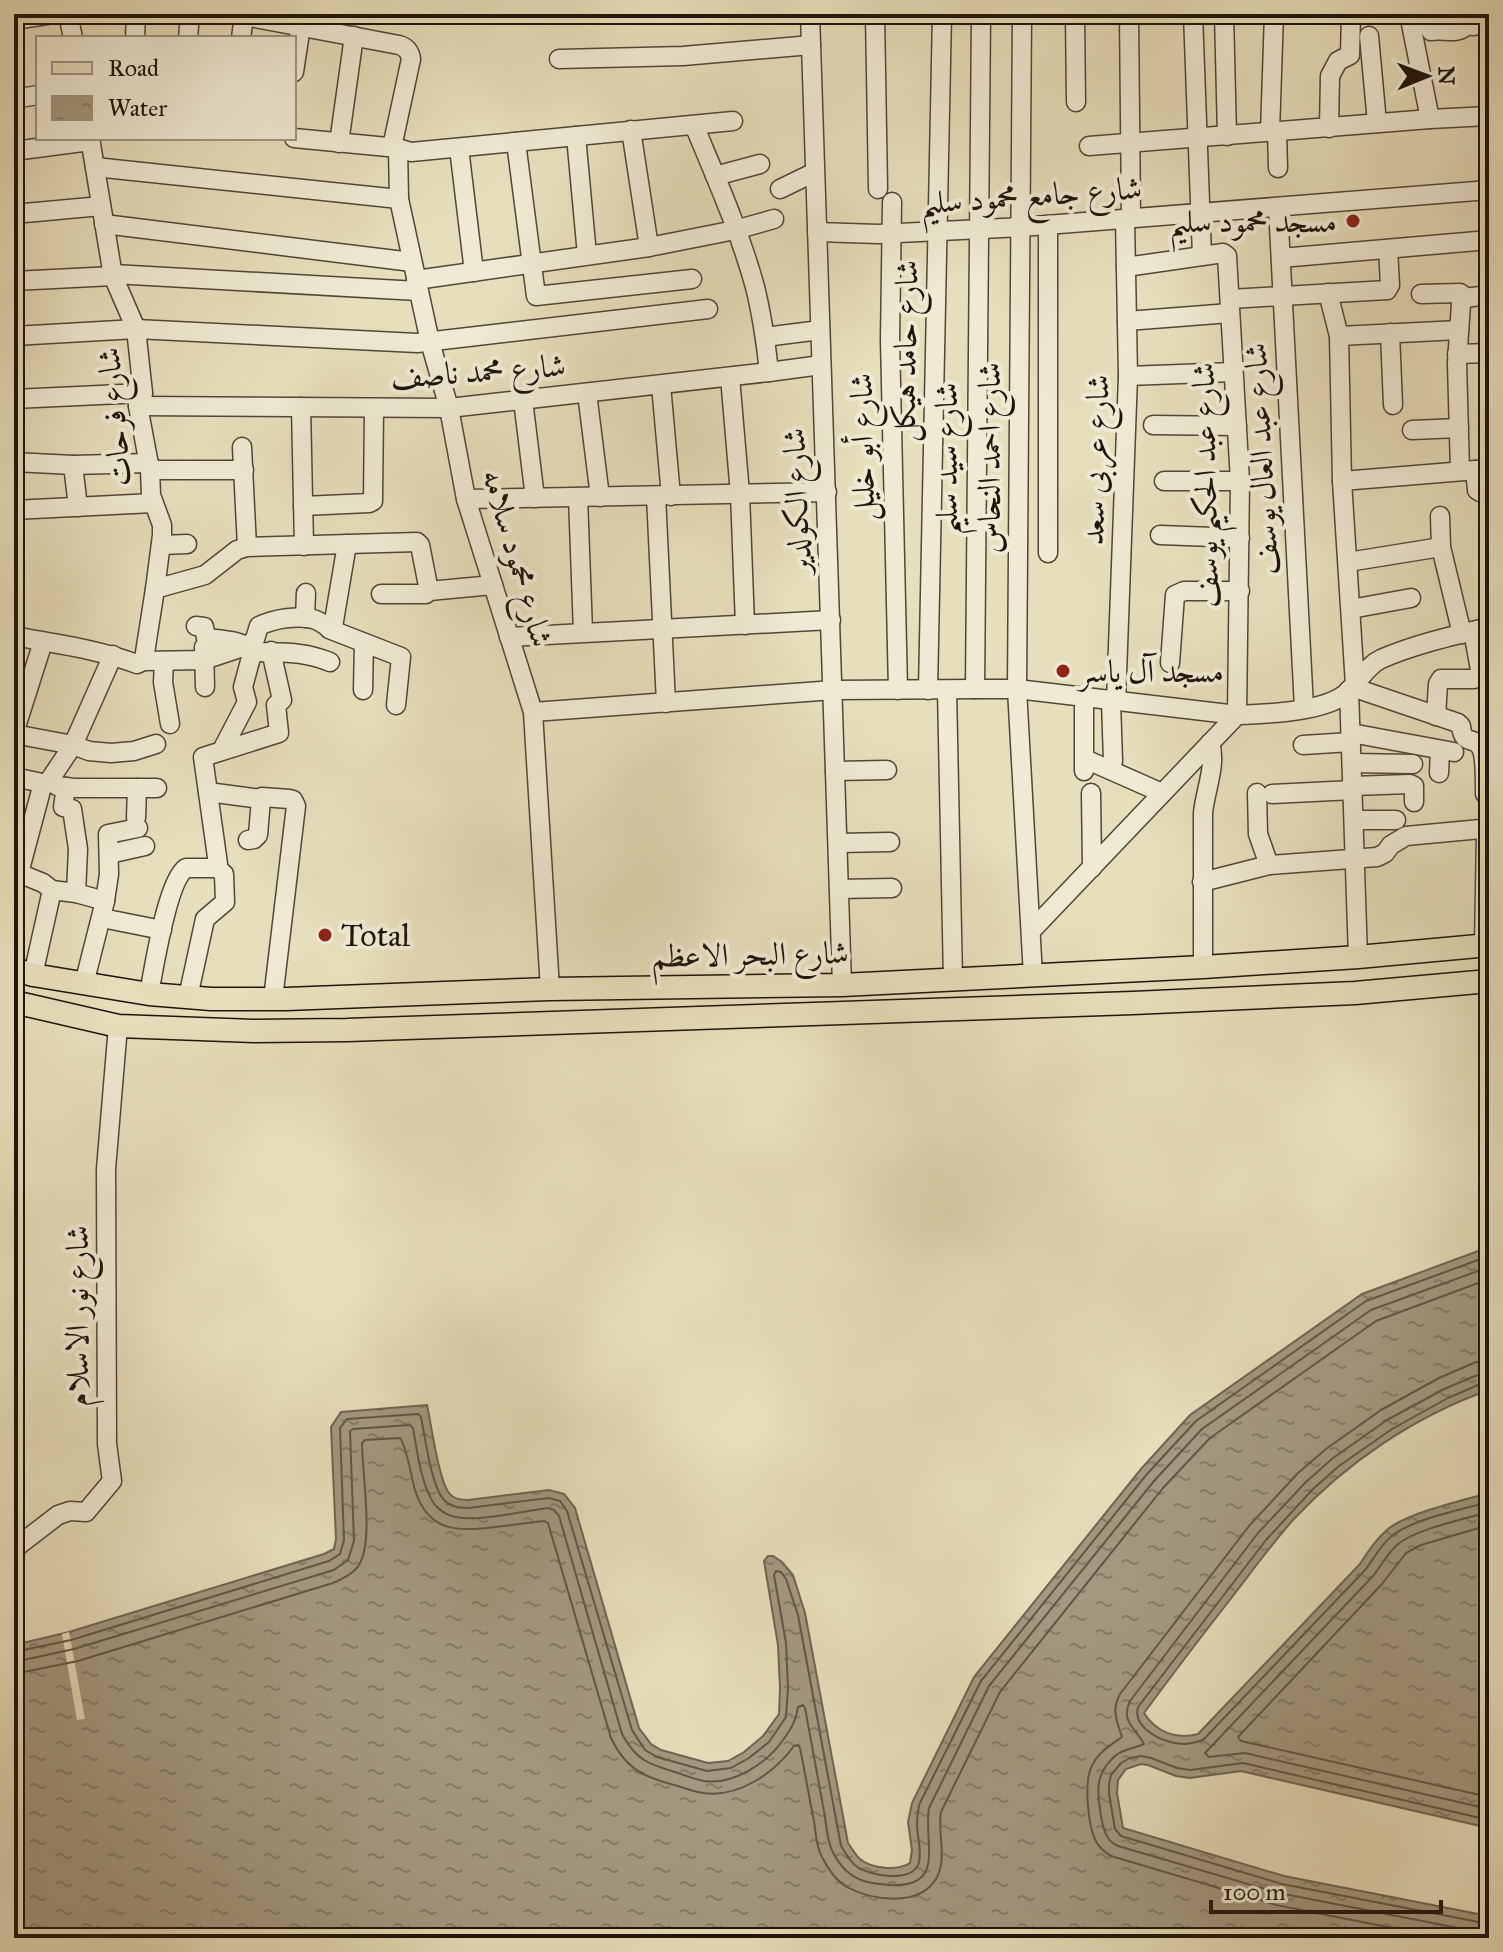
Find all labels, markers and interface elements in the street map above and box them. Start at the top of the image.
legend [36,36,296,140]
north arrow [1387,36,1467,116]
text: Road [108,53,159,83]
text: N [1433,66,1460,86]
text: Water [108,93,167,123]
street label: شارع جامع محمود سليم [919,168,1144,235]
place label: مسجد محمود سليم [1169,202,1337,253]
marker: مسجد محمود سليم [1344,212,1362,230]
street label: شارع حامد هيكل [884,260,934,442]
street label: شارع عبد العال يوسف [1236,341,1294,576]
street label: شارع فرحات [89,345,147,488]
street label: شارع محمد ناصف [389,346,568,404]
street label: شارع احمد النحاس [970,362,1016,554]
street label: شارع عبد الحكيم يوسف [1184,362,1239,608]
street label: شارع أبو خليل [839,373,890,521]
street label: شارع عربى سعد [1073,374,1125,546]
street label: شارع سيد سليم [927,383,978,535]
street label: شارع الكولدير [774,427,826,578]
street label: شارع محمود سلامه [467,465,561,653]
place label: مسجد آل ياسر [1076,652,1224,692]
marker: مسجد آل ياسر [1054,662,1072,680]
place label: Total [341,916,410,955]
marker: Total [316,926,334,944]
street label: شارع البحر الاعظم [651,933,849,986]
street label: شارع نور الاسلام [58,1225,105,1407]
scale bar [1211,1864,1441,1914]
text: 100 m [1223,1877,1286,1907]

